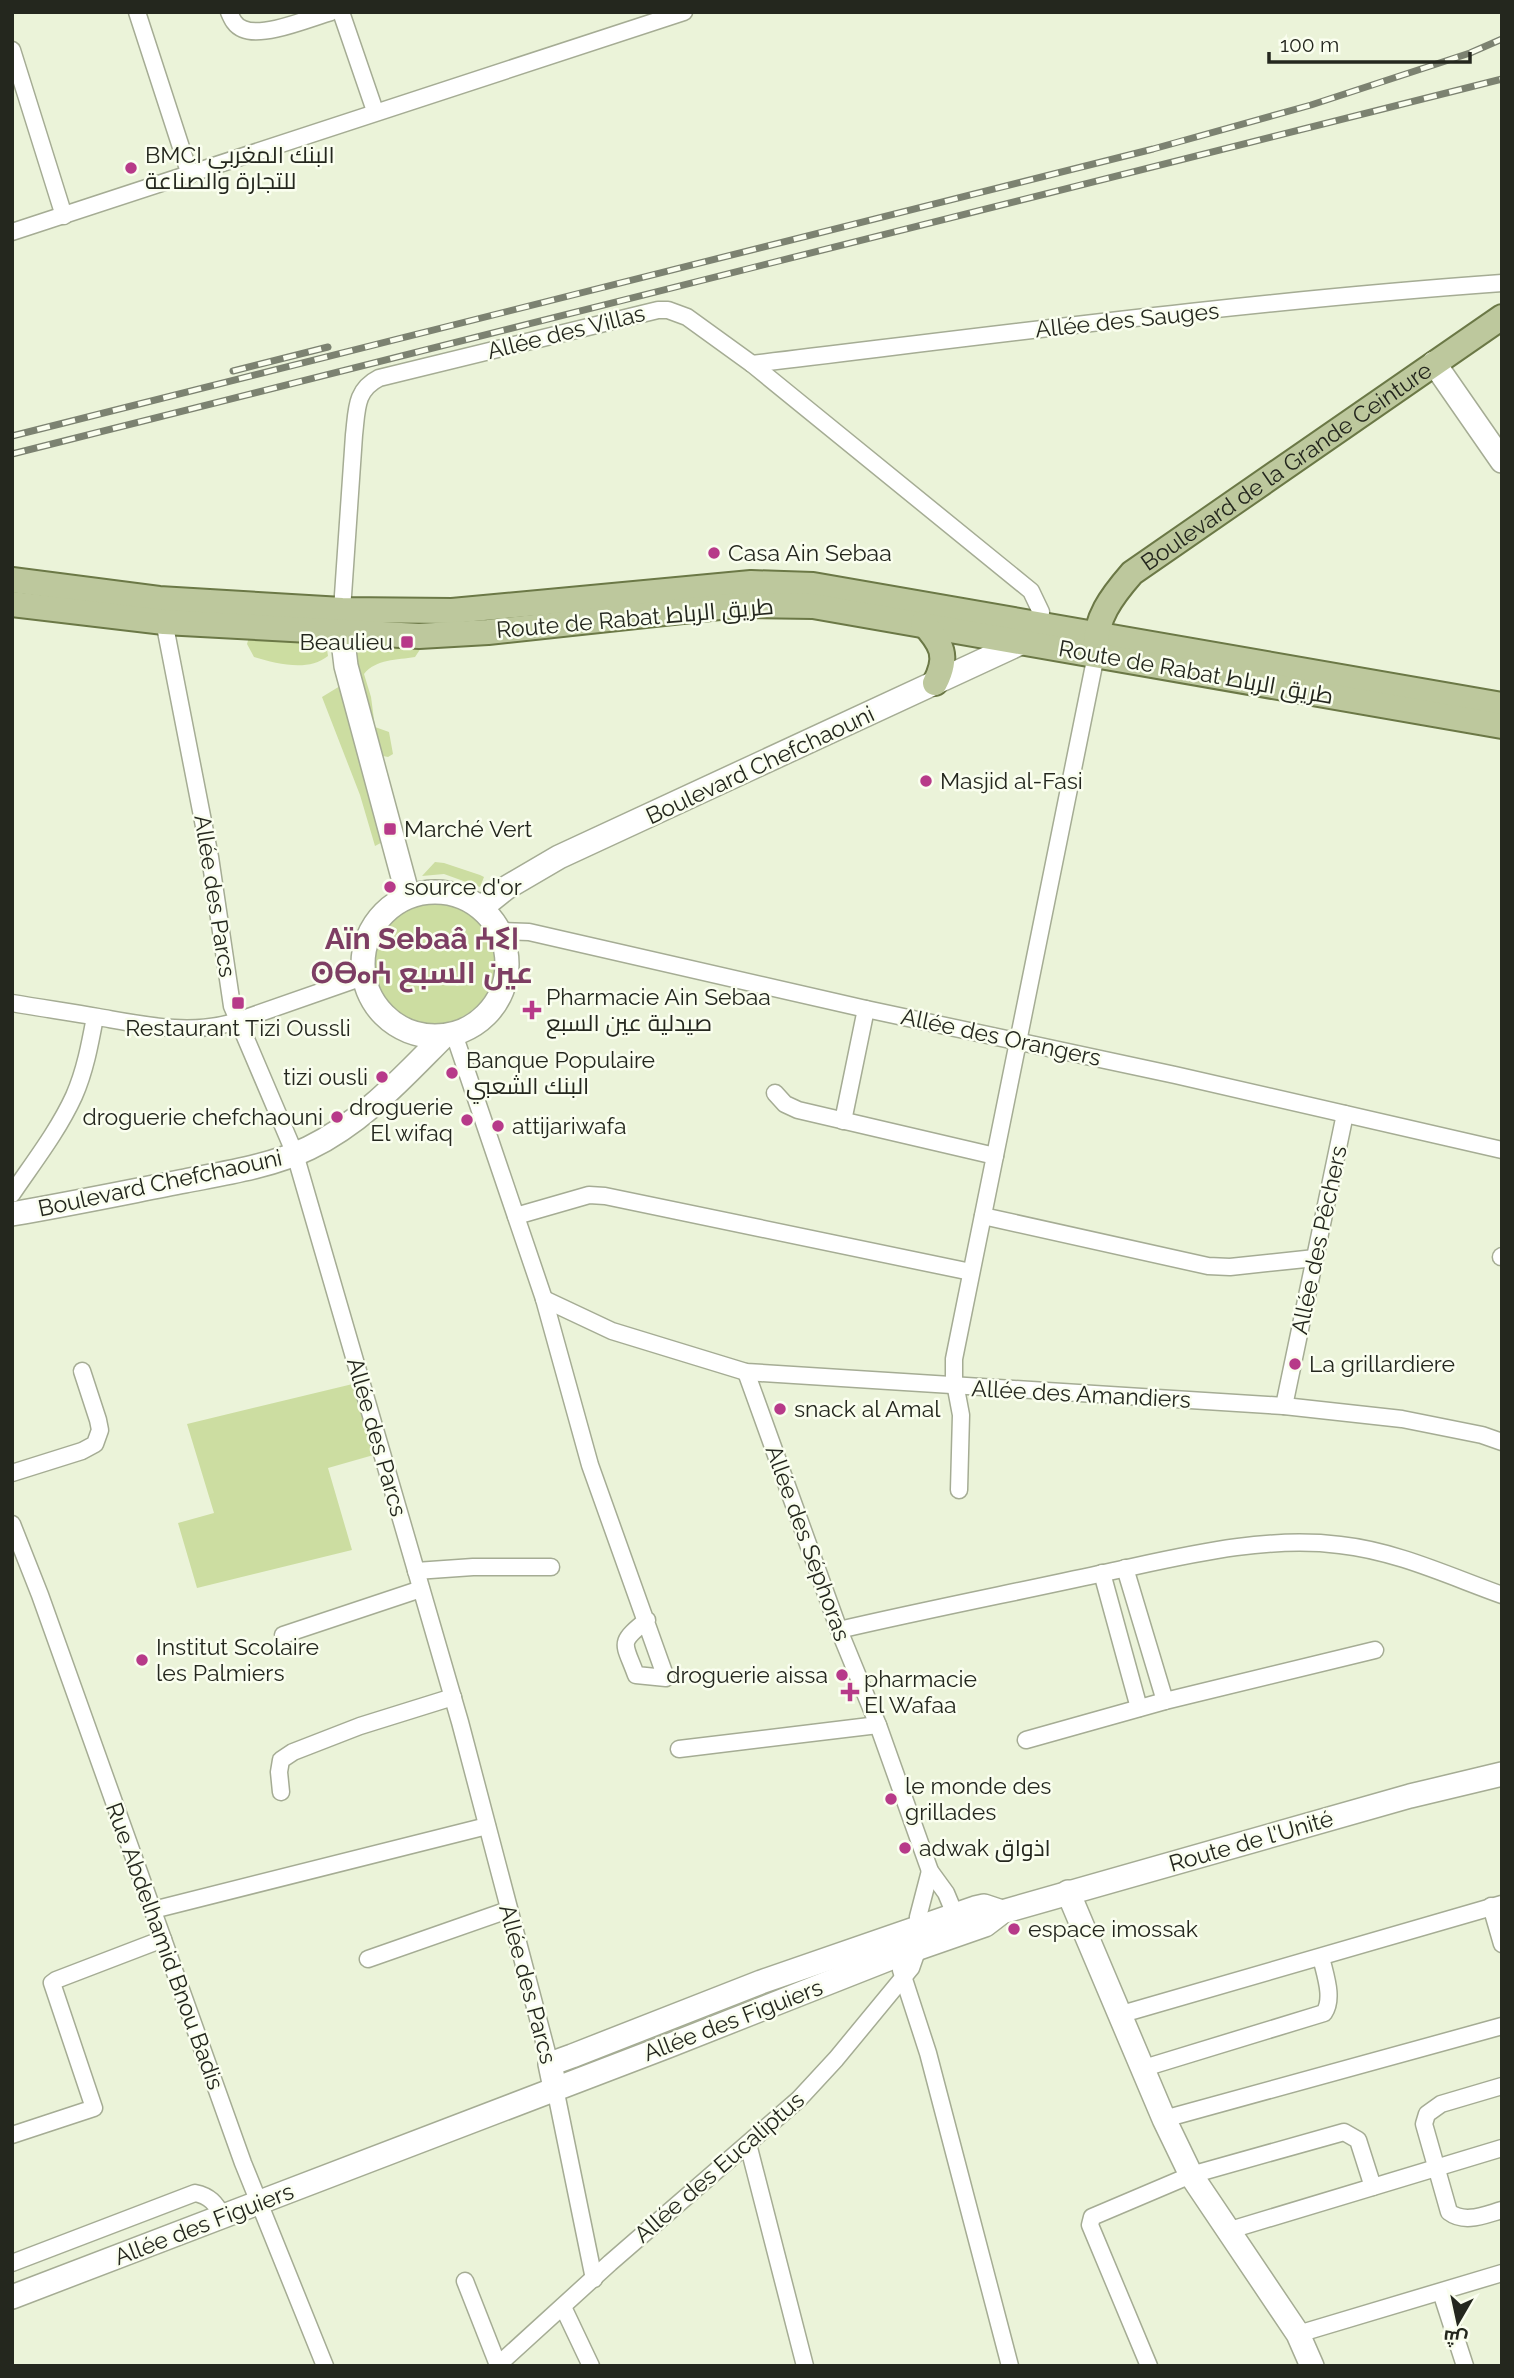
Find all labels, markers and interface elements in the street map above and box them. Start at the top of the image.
scale bar [1269,21,1470,65]
text: 100 m [1280,32,1339,57]
place label: BMCI البنك المغربي للتجارة والصناعة [145,141,335,194]
marker: BMCI البنك المغربي للتجارة والصناعة [123,160,139,176]
street label: Allée des Sauges [1034,296,1220,343]
street label: Allée des Villas [484,299,648,364]
street label: Boulevard de la Grande Ceinture [1135,356,1437,576]
place label: Casa Ain Sebaa [728,539,892,566]
marker: Casa Ain Sebaa [706,545,722,561]
street label: Route de Rabat طريق الرباط [495,592,775,644]
place label: Beaulieu [300,628,393,655]
marker: Beaulieu [399,634,415,650]
street label: Route de Rabat طريق الرباط [1056,634,1336,710]
street label: Boulevard Chefchaouni [641,700,878,829]
place label: Masjid al-Fasi [940,767,1083,794]
marker: Masjid al-Fasi [918,773,934,789]
street label: Allée des Parcs [189,813,242,979]
place label: Marché Vert [404,815,533,842]
marker: Marché Vert [382,821,398,837]
place label: source d'or [404,873,522,900]
marker: source d'or [382,879,398,895]
district label: Aïn Sebaâ ⵄⵉⵏ ⵙⴱⴰⵄ عين السبع [311,921,533,993]
place label: Pharmacie Ain Sebaa صيدلية عين السبع [546,983,771,1039]
marker: Restaurant Tizi Oussli [230,995,246,1011]
marker: Pharmacie Ain Sebaa صيدلية عين السبع [524,1002,540,1018]
street label: Allée des Orangers [899,1002,1104,1071]
place label: Restaurant Tizi Oussli [125,1014,351,1041]
place label: Banque Populaire البنك الشعبي [466,1046,655,1104]
place label: tizi ousli [283,1063,368,1090]
marker: Banque Populaire البنك الشعبي [444,1065,460,1081]
marker: tizi ousli [374,1069,390,1085]
place label: droguerie El wifaq [349,1093,453,1146]
place label: droguerie chefchaouni [83,1103,323,1130]
marker: droguerie chefchaouni [329,1109,345,1125]
marker: droguerie El wifaq [459,1112,475,1128]
place label: attijariwafa [512,1112,627,1139]
marker: attijariwafa [490,1118,506,1134]
street label: Boulevard Chefchaouni [35,1143,284,1222]
street label: Allée des Pêchers [1285,1143,1352,1337]
place label: La grillardiere [1309,1350,1455,1377]
street label: Allée des Parcs [342,1354,413,1519]
marker: La grillardiere [1287,1356,1303,1372]
street label: Allée des Amandiers [971,1374,1191,1413]
place label: snack al Amal [794,1395,941,1422]
marker: snack al Amal [772,1401,788,1417]
street label: Allée des Séphoras [761,1441,856,1644]
place label: Institut Scolaire les Palmiers [156,1633,319,1686]
marker: Institut Scolaire les Palmiers [134,1652,150,1668]
place label: droguerie aissa [666,1661,828,1688]
place label: pharmacie El Wafaa [864,1665,977,1718]
marker: droguerie aissa [834,1667,850,1683]
marker: pharmacie El Wafaa [842,1684,858,1700]
place label: le monde des grillades [905,1772,1051,1825]
marker: le monde des grillades [883,1791,899,1807]
street label: Rue Abdelhamid Bnou Badis [101,1799,230,2093]
street label: Route de l'Unité [1166,1804,1336,1877]
place label: adwak اذواق [919,1834,1051,1862]
marker: adwak اذواق [897,1840,913,1856]
street label: Allée des Parcs [494,1901,563,2067]
place label: espace imossak [1028,1915,1198,1942]
marker: espace imossak [1006,1921,1022,1937]
street label: Allée des Figuiers [639,1973,826,2066]
street label: Allée des Eucaliptus [628,2086,809,2248]
street label: Allée des Figuiers [110,2177,297,2270]
north arrow [1423,2287,1493,2357]
text: ش [1442,2325,1469,2352]

